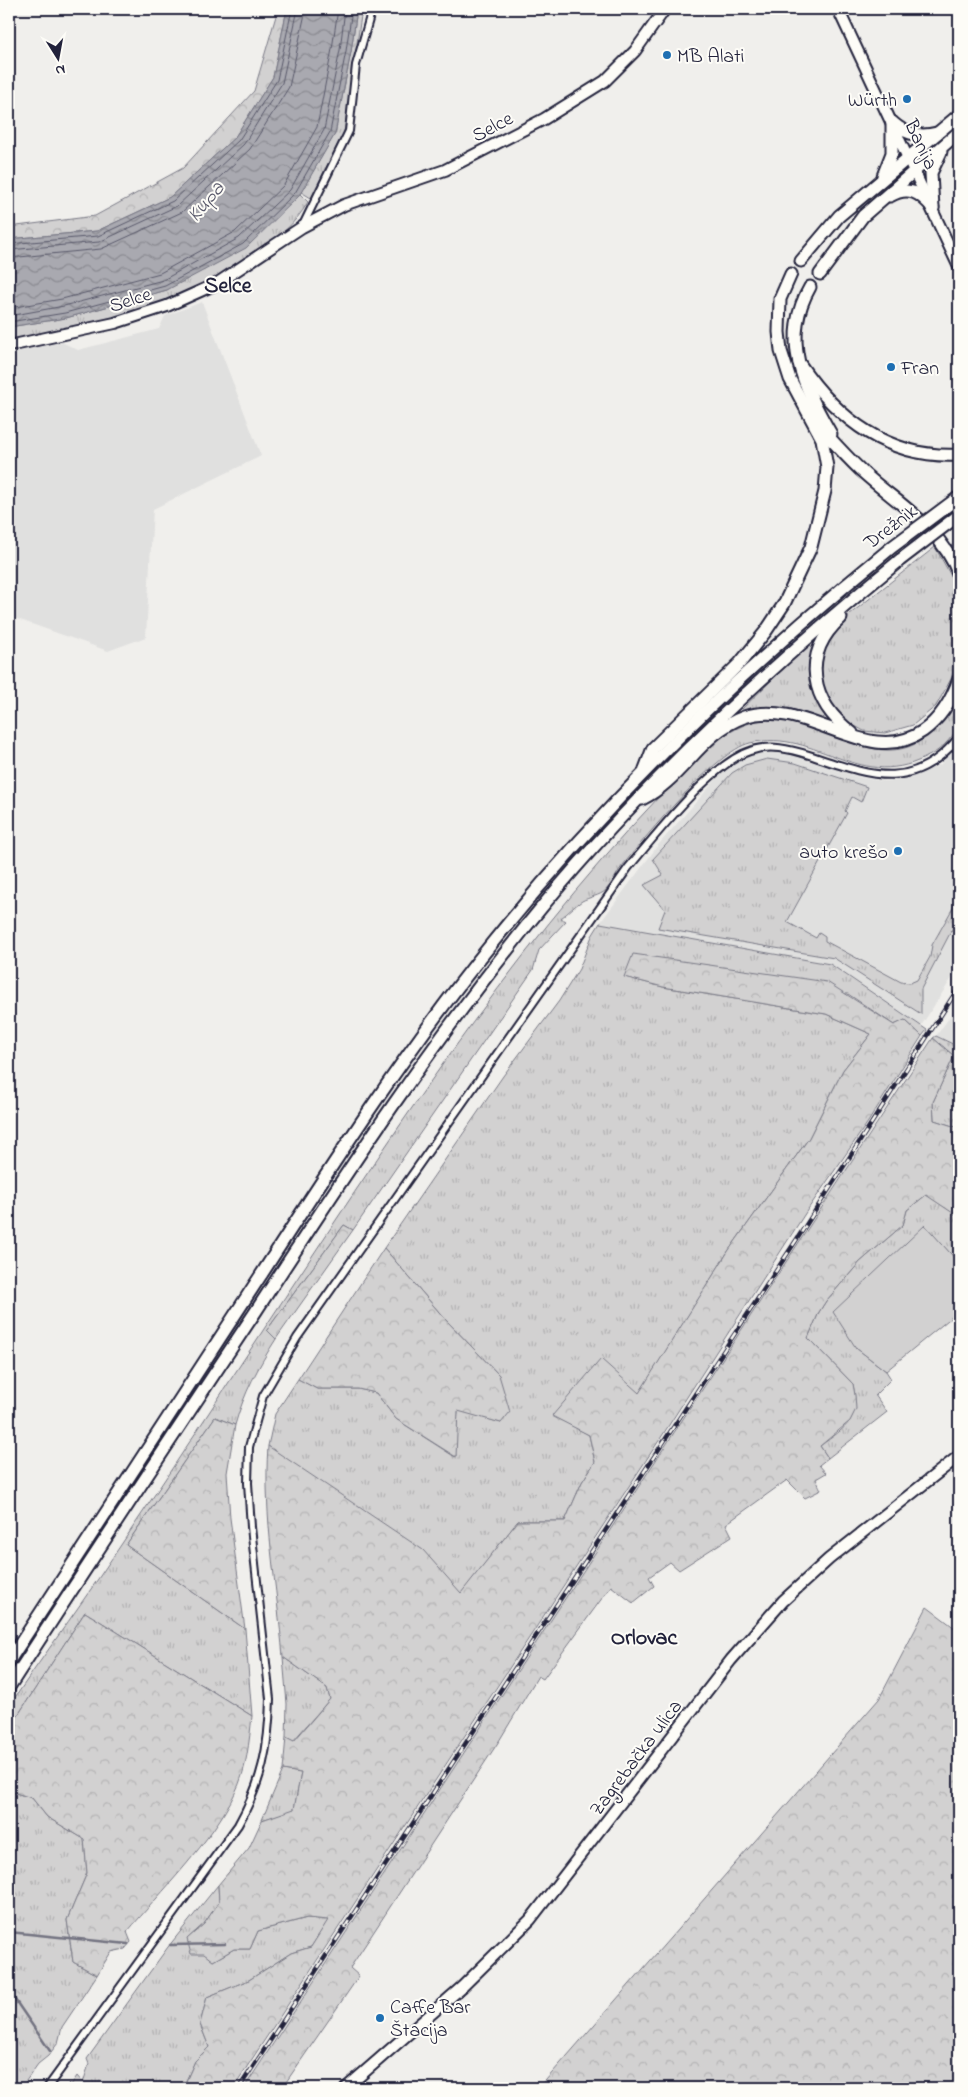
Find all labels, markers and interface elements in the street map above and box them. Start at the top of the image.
north arrow [32,32,82,82]
place label: MB Alati [677,43,744,72]
marker: MB Alati [661,49,673,61]
text: N [54,58,67,80]
place label: Würth [848,87,897,116]
marker: Würth [901,93,913,105]
street label: Selce [467,105,519,151]
street label: Banija [895,114,944,175]
water label: Kupa [181,175,233,229]
district label: Selce [204,271,253,303]
street label: Selce [106,281,156,322]
place label: Fran [900,355,939,384]
marker: Fran [885,361,897,373]
street label: Drežnik [858,498,925,558]
place label: auto krešo [799,839,888,868]
marker: auto krešo [892,845,904,857]
district label: Orlovac [611,1623,679,1655]
street label: Zagrebačka ulica [584,1694,691,1823]
place label: Caffe Bar Štacija [390,1994,471,2046]
marker: Caffe Bar Štacija [374,2012,386,2024]

